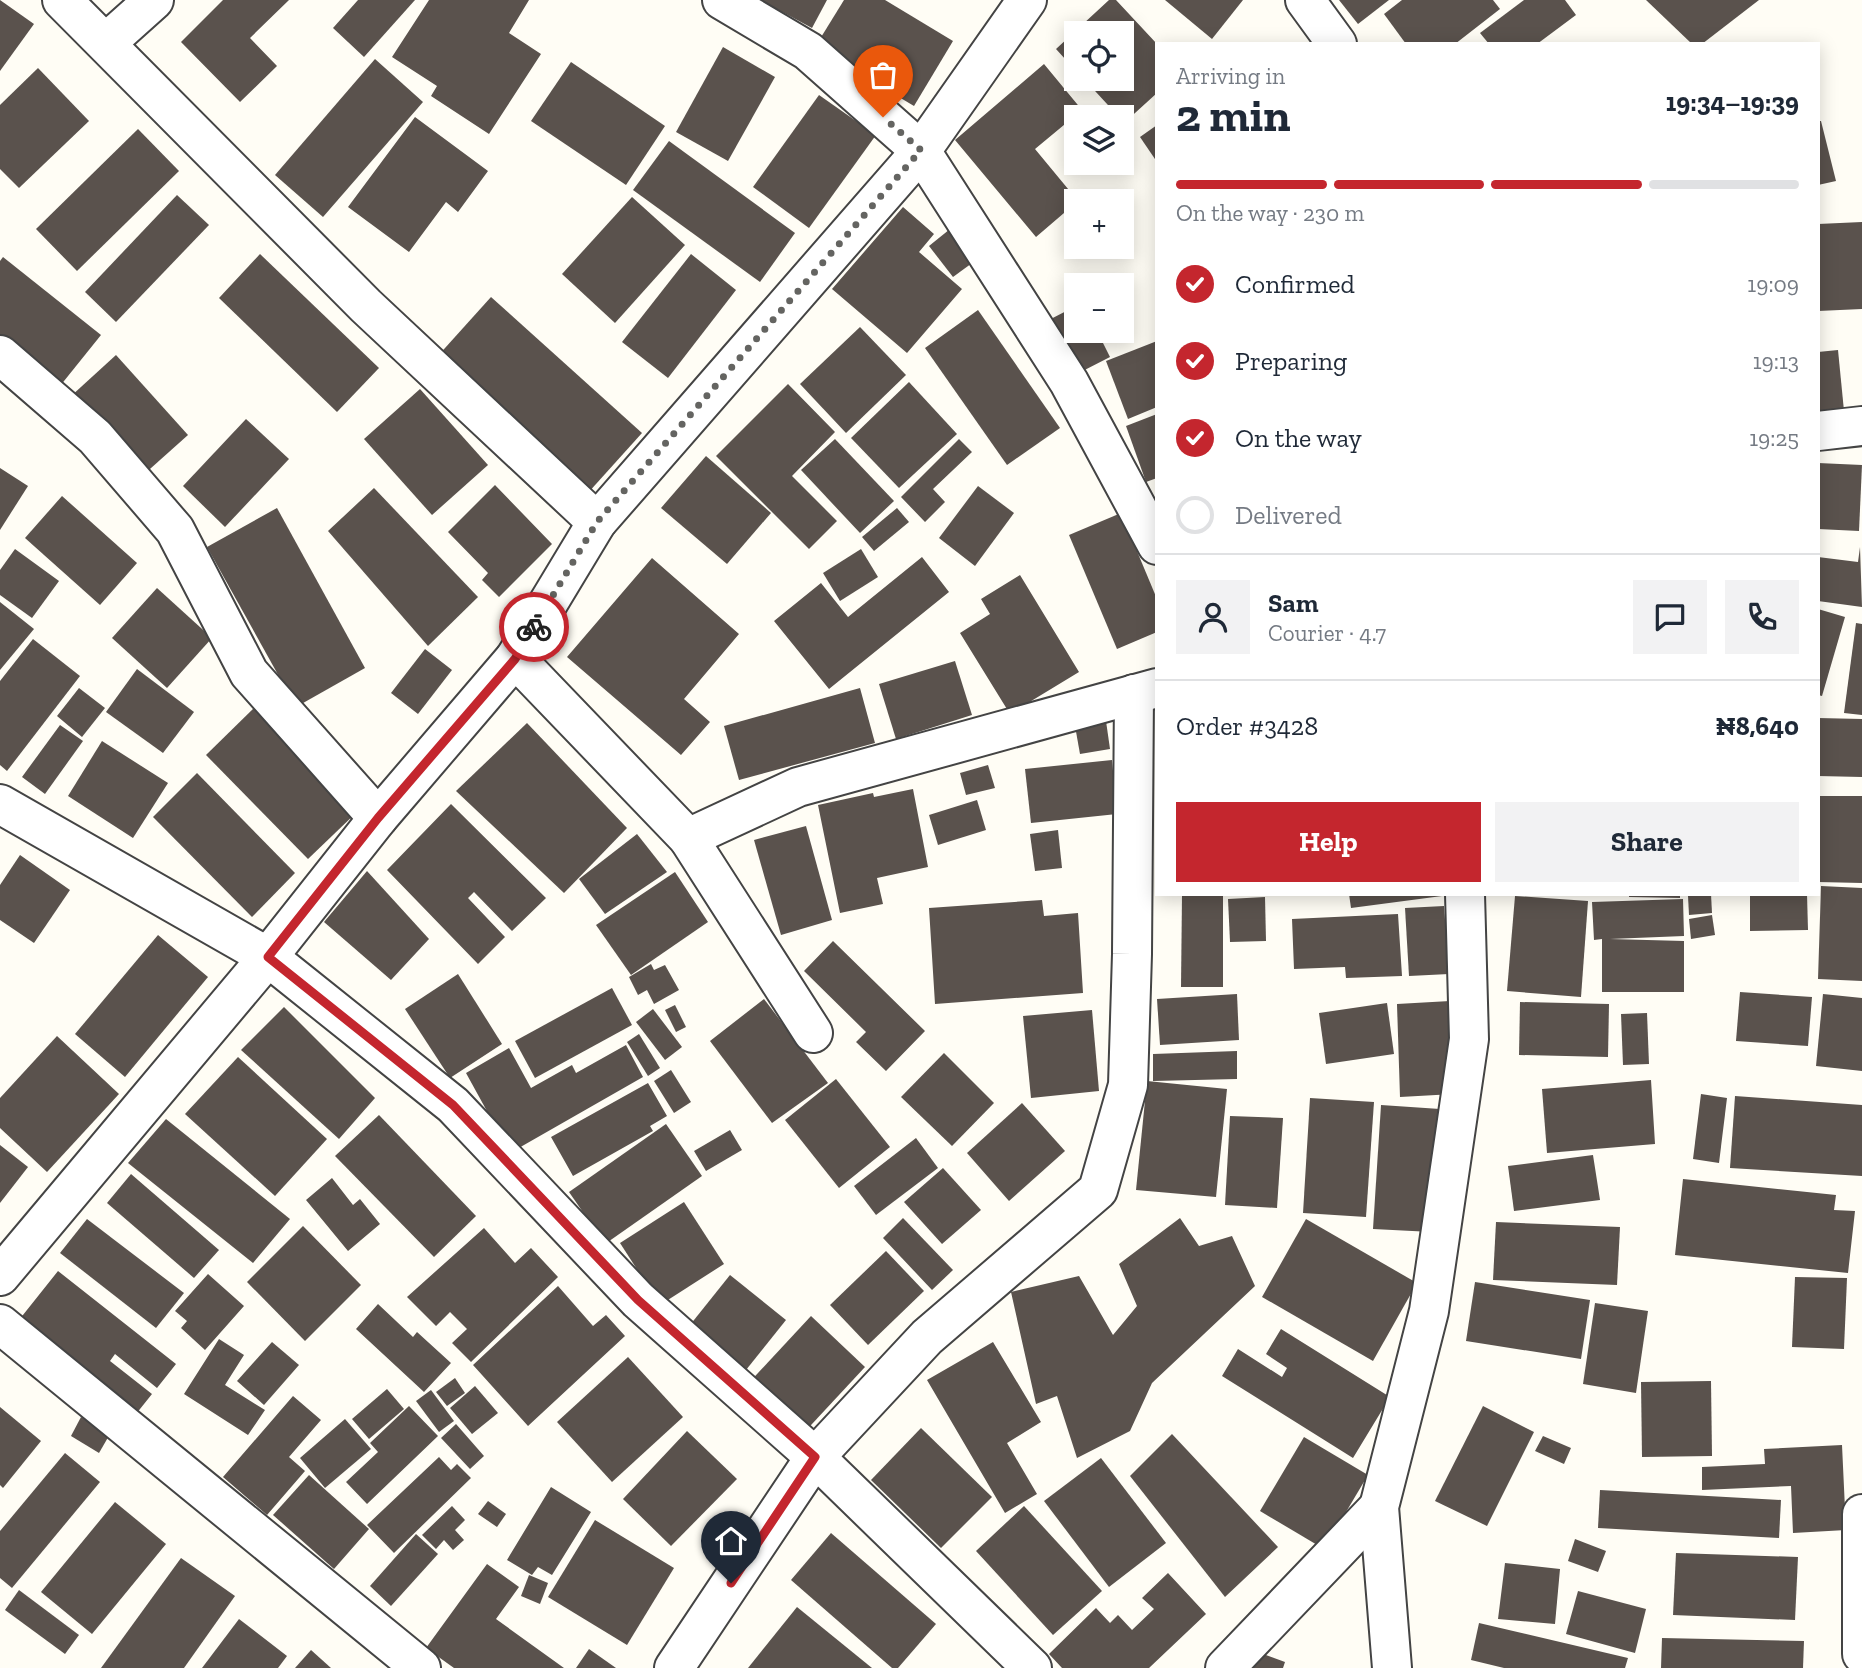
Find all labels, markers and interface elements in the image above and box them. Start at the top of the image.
map controls [1064,21,1134,343]
button: locate [1064,21,1134,91]
pin [853,45,913,117]
icon: bag [864,56,902,94]
text: Arriving in [1176,62,1285,90]
text: 19:34–19:39 [1666,86,1799,118]
text: 2 min [1176,88,1291,143]
button: layers [1064,105,1134,175]
button: + [1064,189,1134,259]
text: On the way · 230 m [1176,199,1364,227]
icon: check [1176,265,1214,303]
text: Confirmed [1235,268,1355,300]
text: 19:09 [1747,270,1799,298]
button: − [1064,273,1134,343]
icon: check [1176,342,1214,380]
text: Preparing [1235,345,1347,377]
text: 19:13 [1753,347,1799,375]
icon: check [1176,419,1214,457]
text: On the way [1235,422,1362,454]
text: 19:25 [1749,424,1799,452]
text: Delivered [1235,499,1342,531]
button: person [1176,580,1250,654]
button: chat [1633,580,1707,654]
button: phone [1725,580,1799,654]
text: Sam [1268,587,1318,619]
courier [499,592,569,662]
icon: bike [515,608,553,646]
text: Courier · 4.7 [1268,619,1386,647]
text: Order #3428 [1176,710,1318,742]
text: ₦8,640 [1715,710,1799,742]
button: Help [1176,802,1481,882]
button: Share [1495,802,1799,882]
pin [701,1511,761,1583]
icon: home [712,1522,750,1560]

